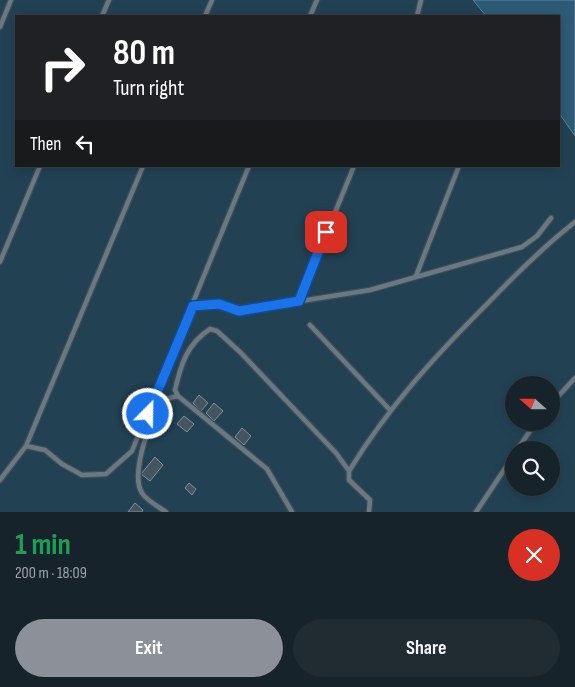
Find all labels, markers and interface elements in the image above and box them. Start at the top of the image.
text: 80 m [113,32,175,75]
icon: right [30,35,95,100]
text: Turn right [113,75,184,102]
icon: left [71,130,99,158]
text: Then [30,133,61,156]
pin [305,211,347,253]
icon: arrive [312,218,340,246]
north arrow [505,376,560,431]
map controls [505,376,560,496]
position arrow [121,387,173,439]
button: search [505,441,560,496]
text: 1 min [15,527,71,563]
button: close [508,529,560,581]
text: 200 m · 18:09 [15,564,87,583]
button: Exit [15,619,283,677]
button: Share [293,619,560,677]

